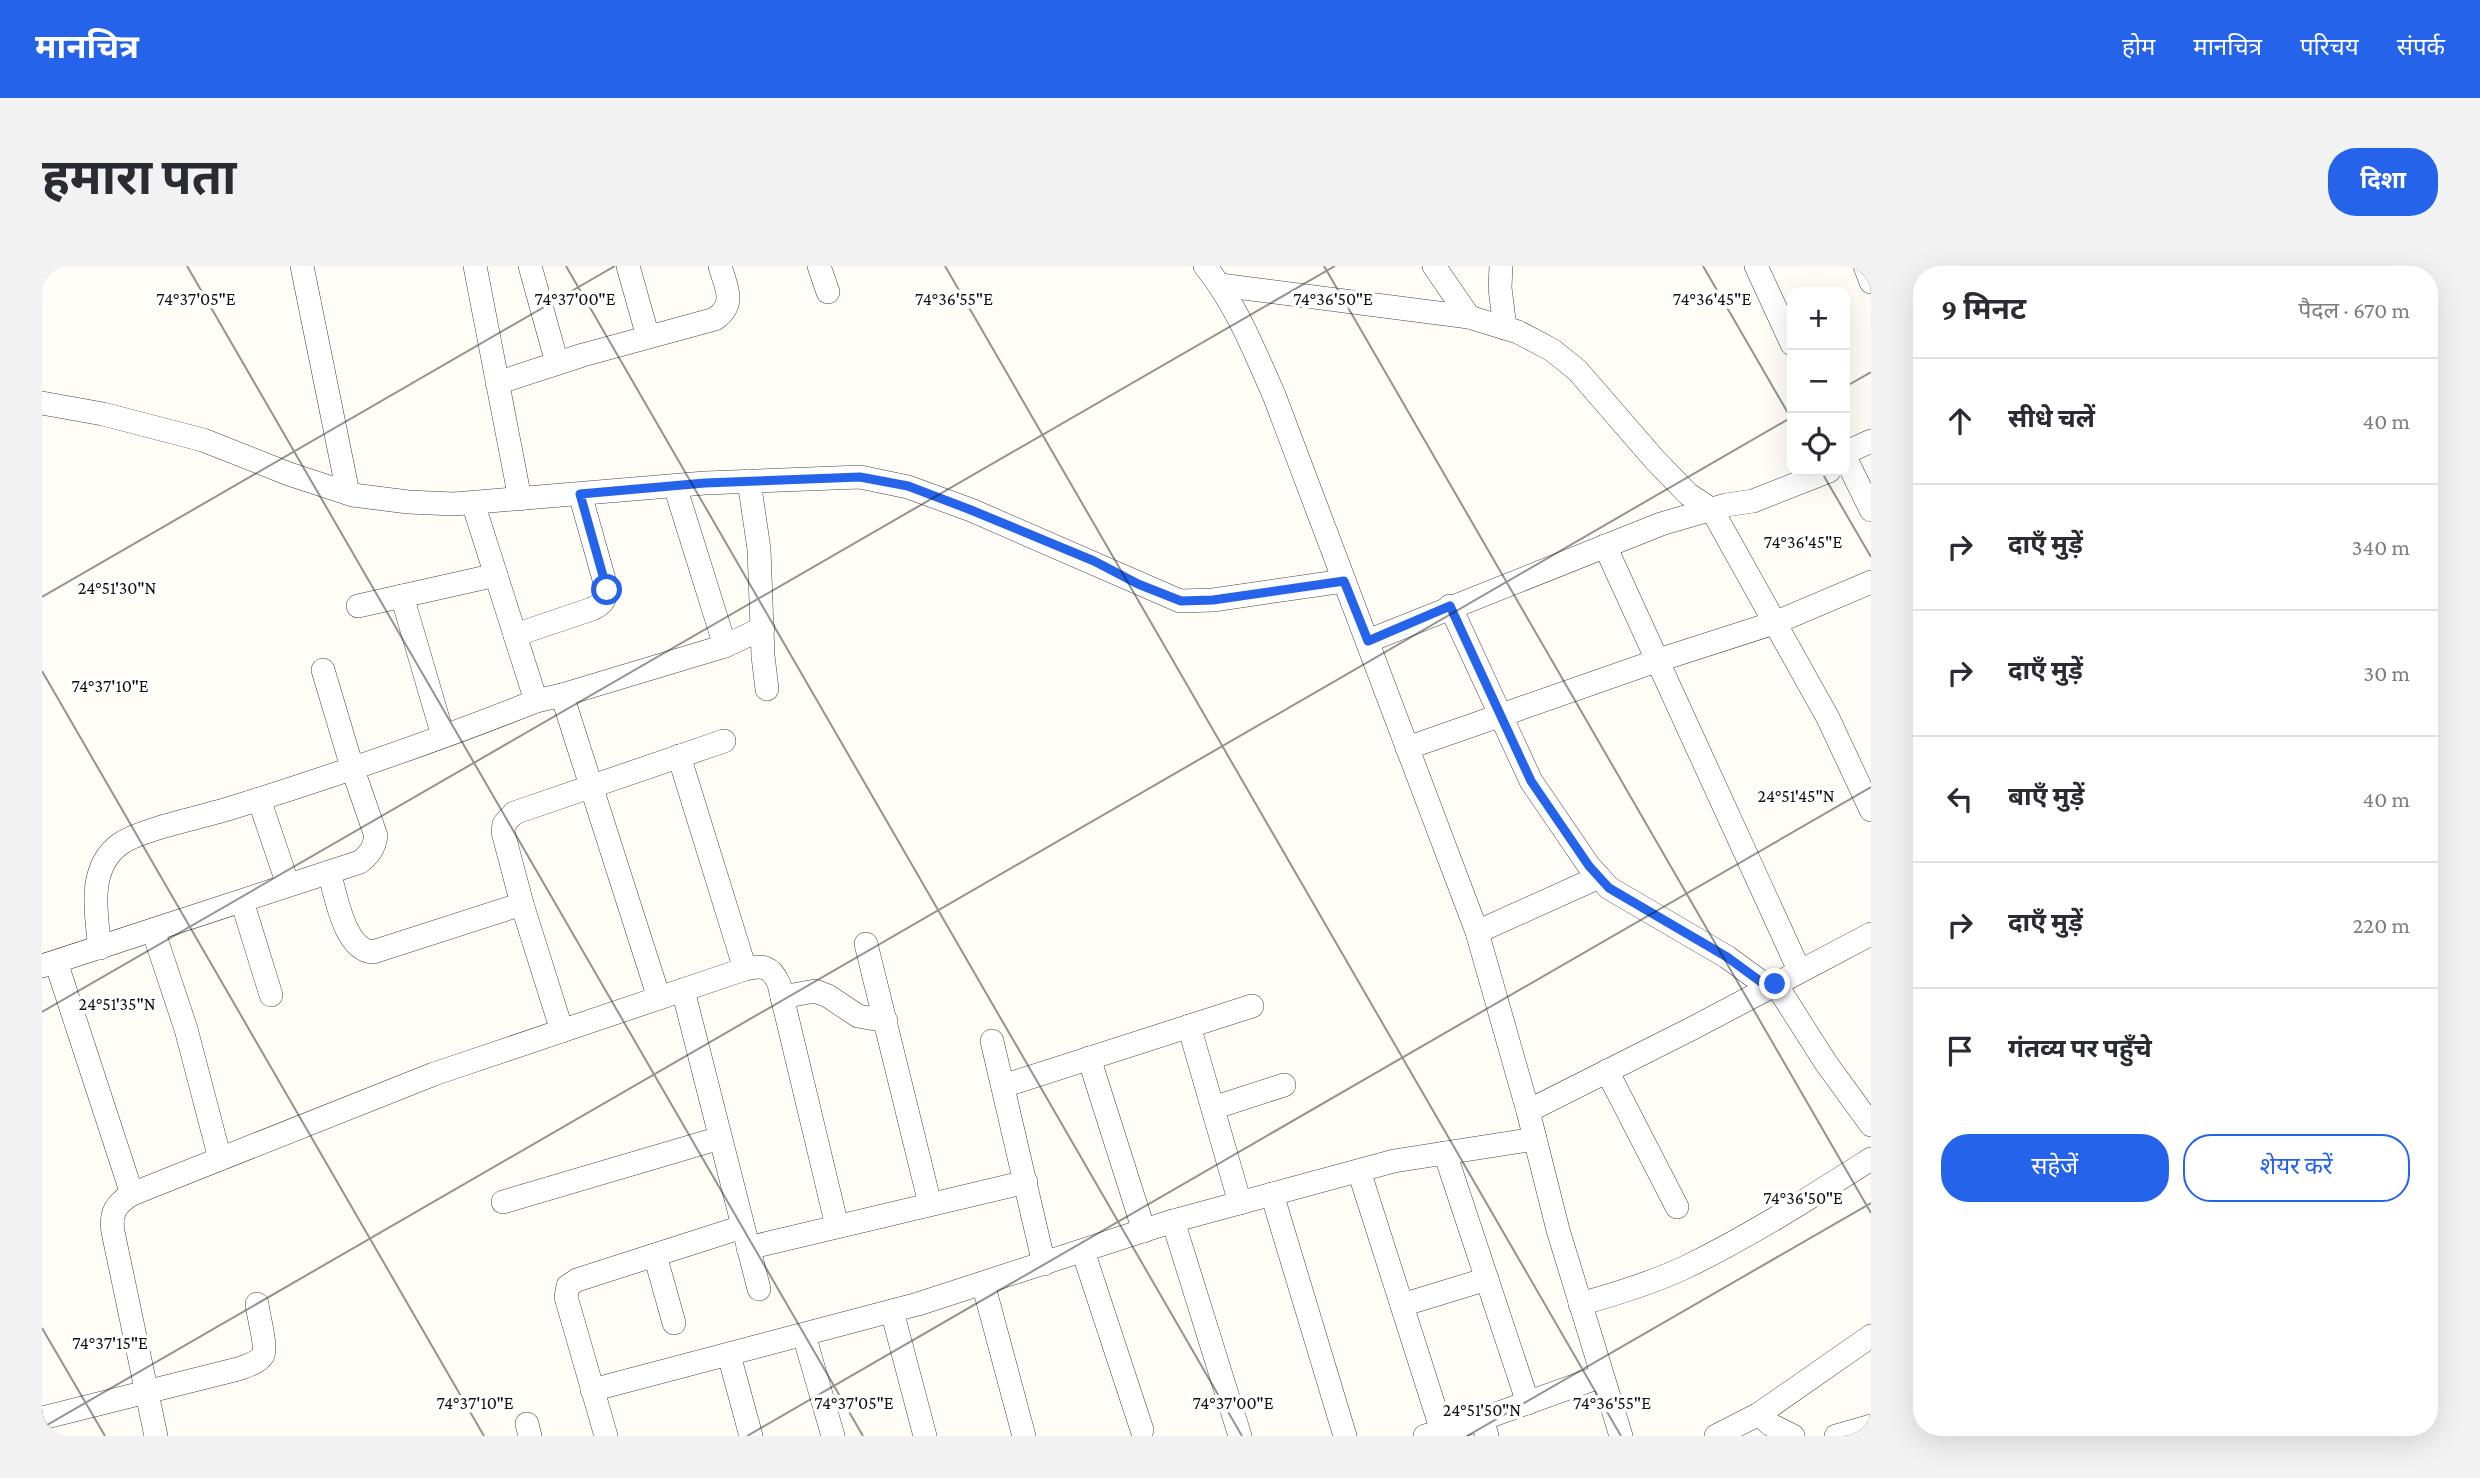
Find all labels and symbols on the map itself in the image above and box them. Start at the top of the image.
text: 74°37'05"E [156,289,236,309]
text: 74°37'00"E [535,289,616,309]
text: 74°36'55"E [915,289,993,309]
text: 74°36'50"E [1293,289,1373,309]
text: 74°36'45"E [1673,289,1751,309]
text: 74°36'45"E [1764,532,1842,552]
route start [591,574,622,605]
text: 24°51'30"N [78,578,157,598]
text: 74°37'10"E [71,676,149,696]
text: 24°51'45"N [1757,786,1835,806]
route end [1759,968,1790,999]
text: 24°51'35"N [78,994,156,1014]
text: 74°36'50"E [1763,1188,1843,1208]
text: 74°37'15"E [72,1333,148,1353]
text: 74°37'10"E [436,1393,514,1413]
text: 74°37'05"E [814,1393,894,1413]
text: 74°37'00"E [1193,1393,1274,1413]
text: 74°36'55"E [1573,1393,1651,1413]
text: 24°51'50"N [1443,1400,1521,1420]

